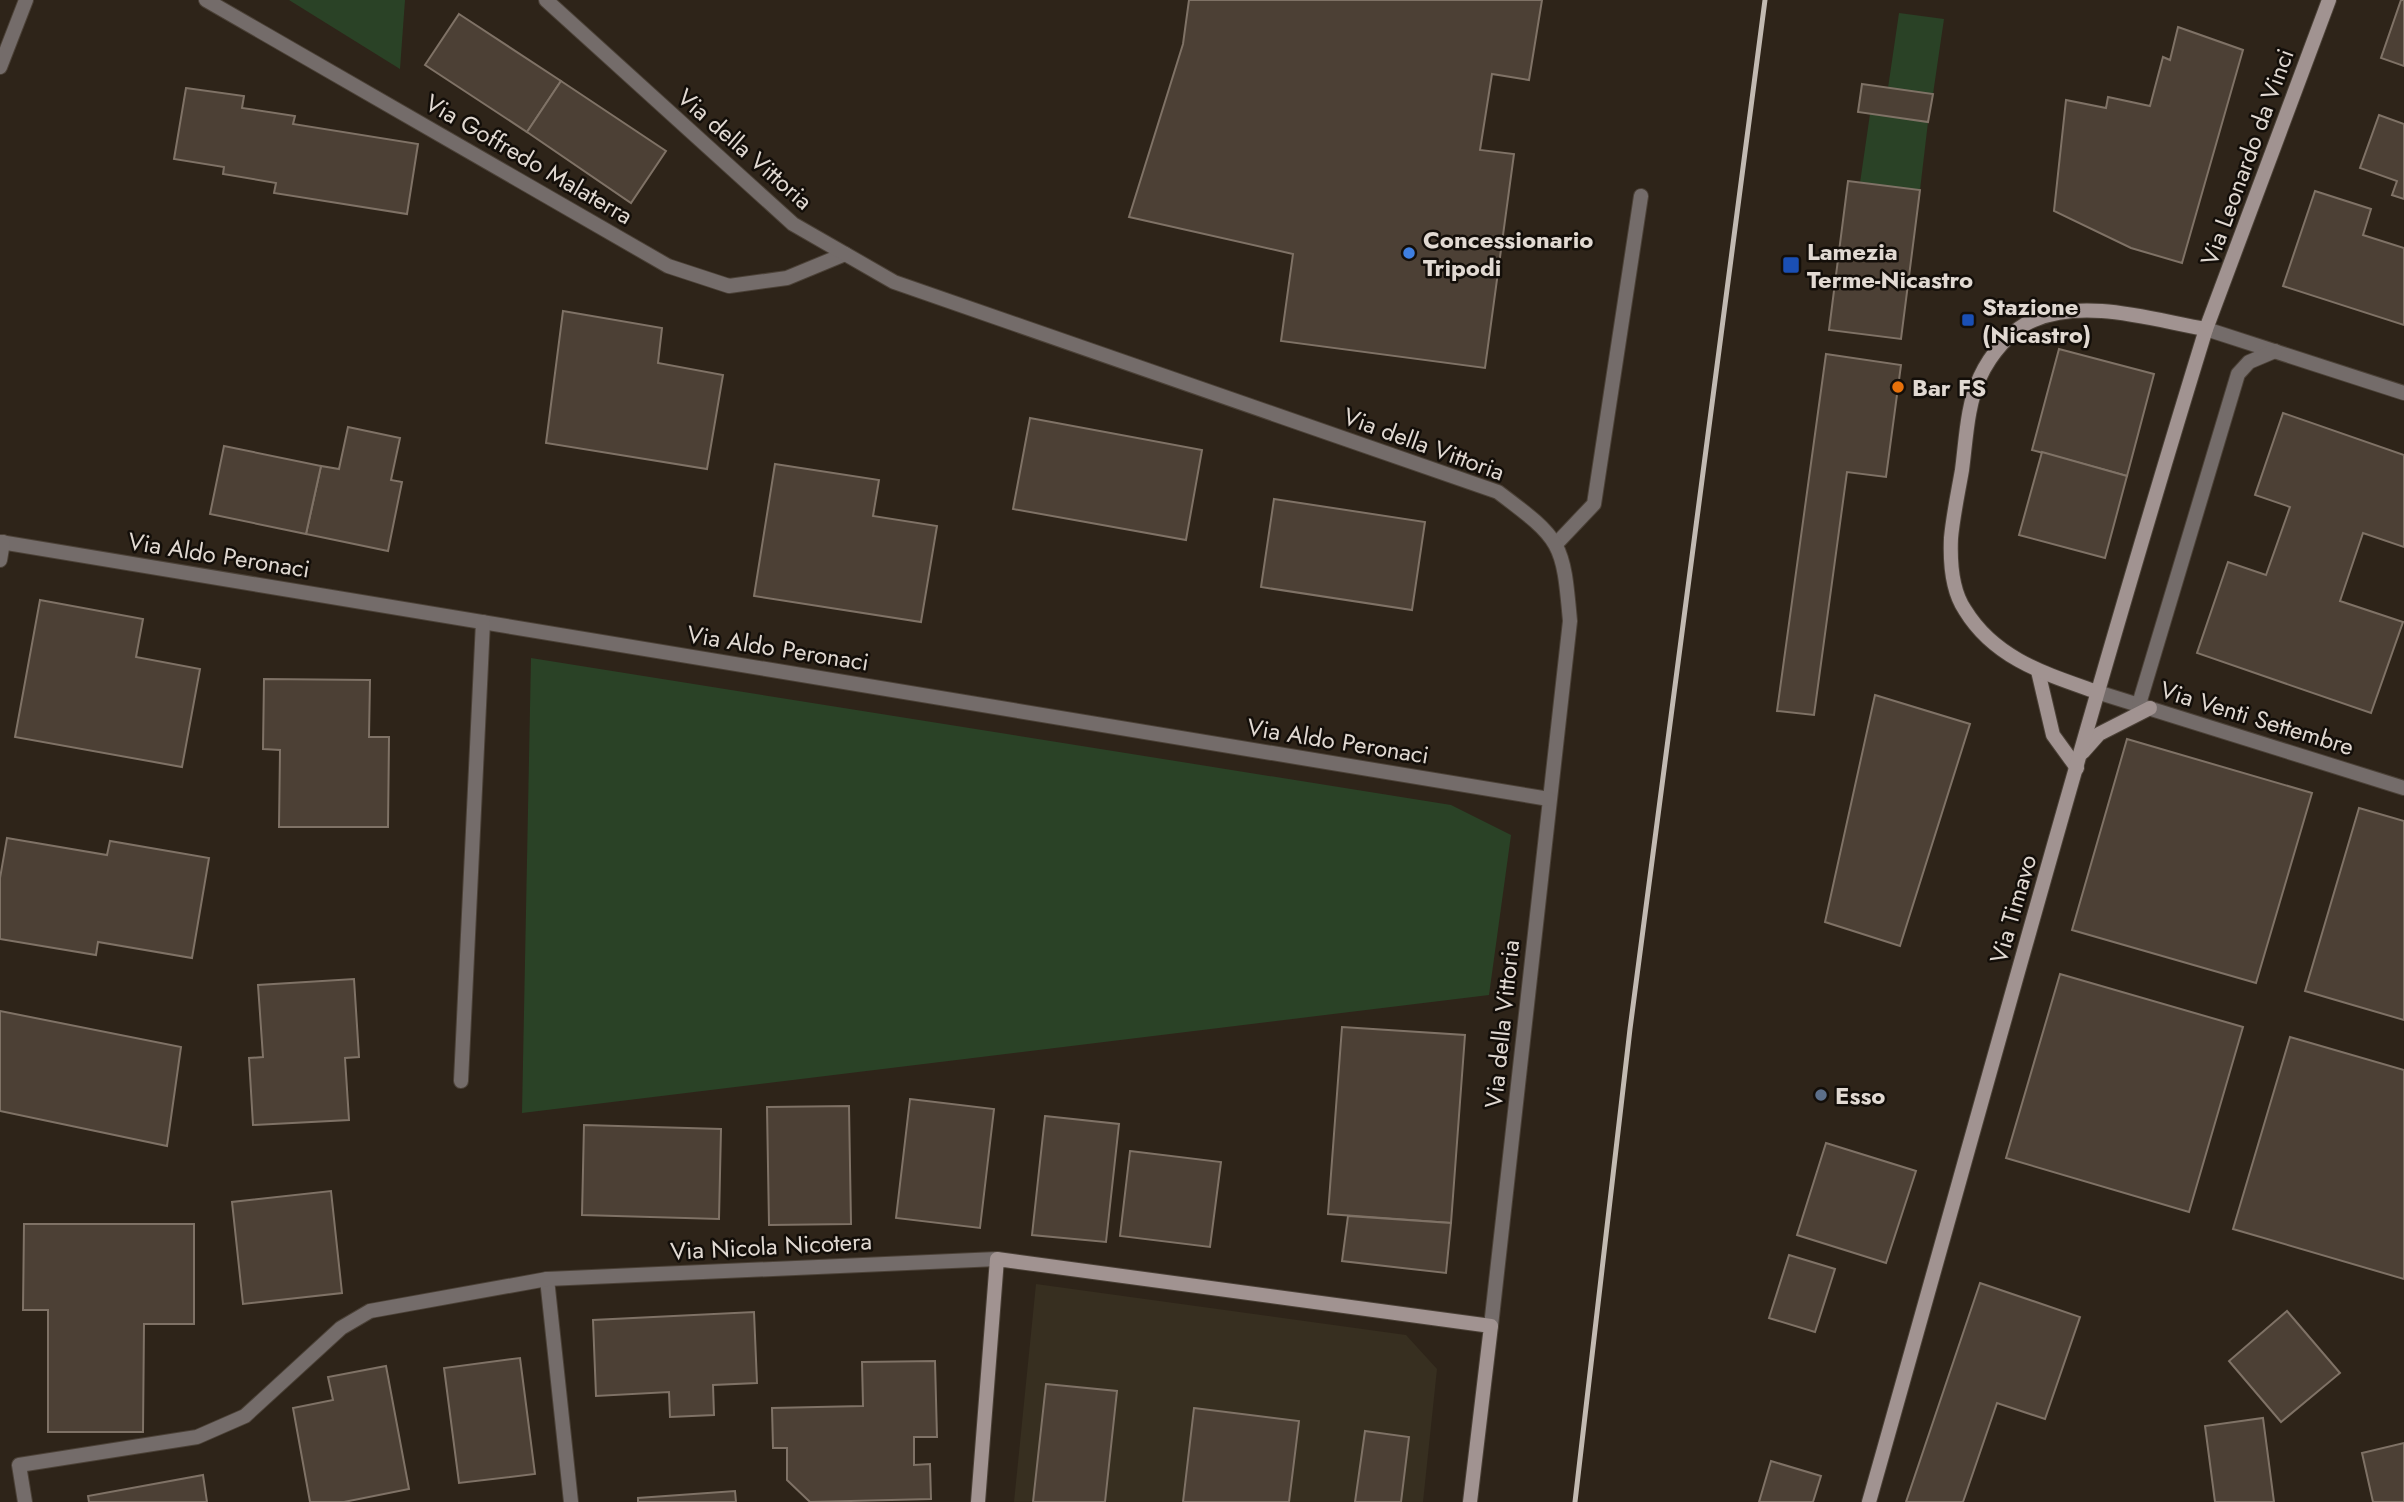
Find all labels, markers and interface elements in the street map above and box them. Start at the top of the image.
street label: Via Leonardo da Vinci [2192,44,2302,270]
street label: Via della Vittoria [670,80,820,218]
street label: Via Goffredo Malaterra [419,85,639,233]
place label: Concessionario Tripodi [1423,222,1593,285]
place label: Lamezia Terme-Nicastro [1807,234,1973,297]
marker: Concessionario Tripodi [1401,245,1417,261]
marker: Lamezia Terme-Nicastro [1781,255,1801,275]
place label: Stazione (Nicastro) [1982,289,2091,352]
marker: Stazione (Nicastro) [1960,312,1976,328]
place label: Bar FS [1912,370,1986,405]
marker: Bar FS [1890,379,1906,395]
street label: Via della Vittoria [1338,399,1510,489]
street label: Via Aldo Peronaci [125,523,313,587]
street label: Via Aldo Peronaci [684,616,872,680]
street label: Via Venti Settembre [2156,672,2358,764]
street label: Via Aldo Peronaci [1244,709,1432,773]
street label: Via Timavo [1981,851,2045,967]
street label: Via della Vittoria [1476,938,1528,1110]
place label: Esso [1835,1078,1886,1113]
marker: Esso [1813,1087,1829,1103]
street label: Via Nicola Nicotera [669,1223,873,1269]

